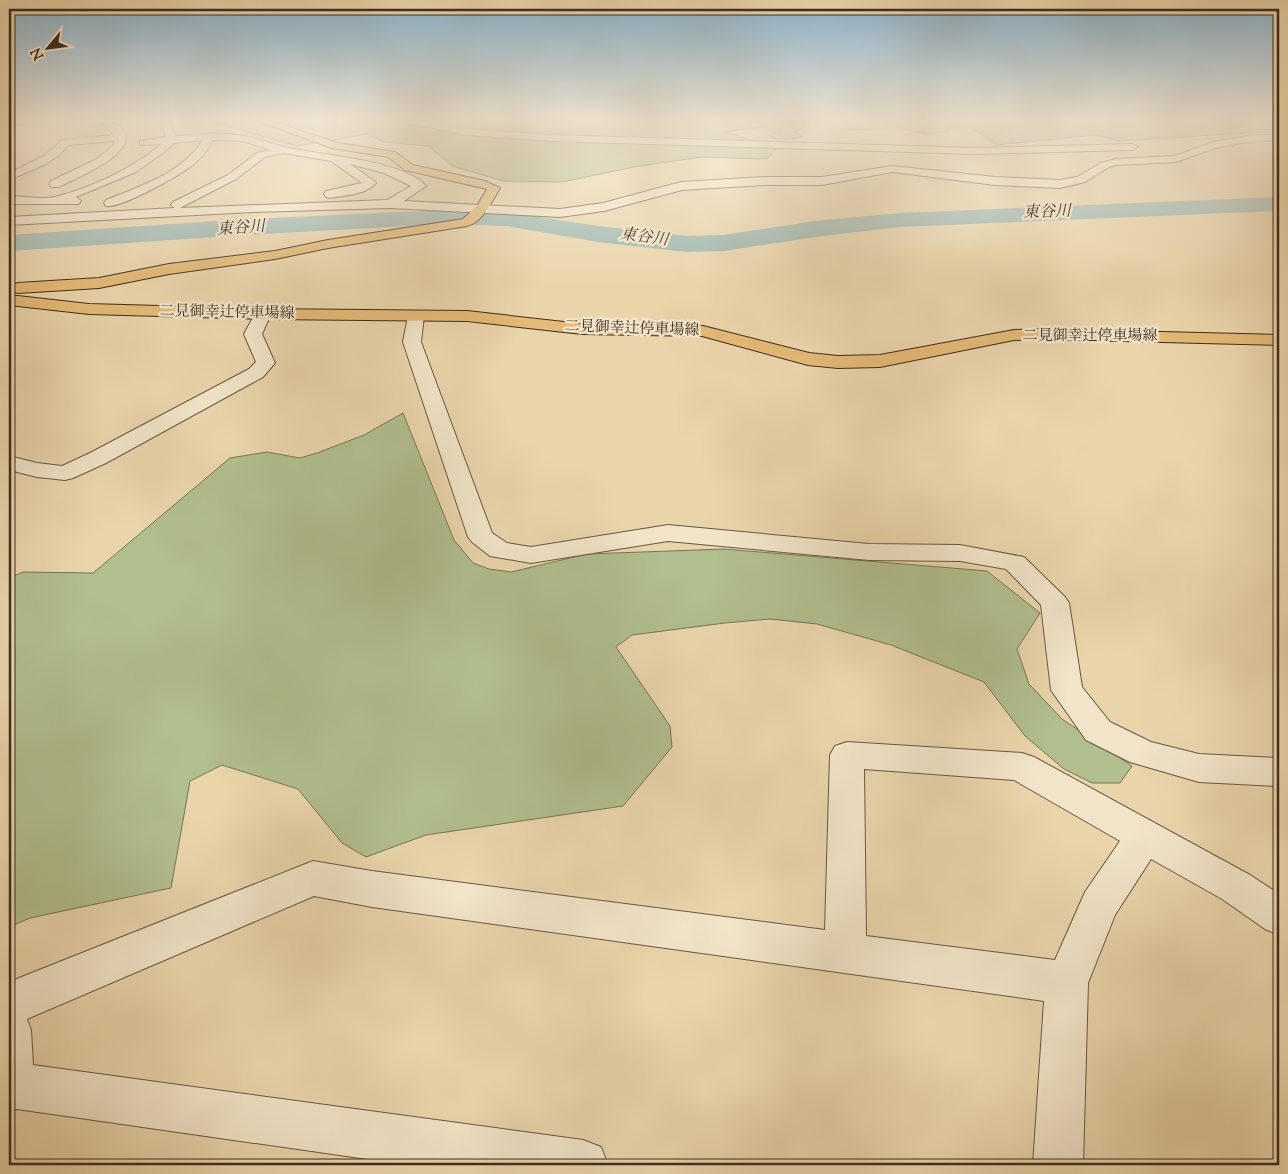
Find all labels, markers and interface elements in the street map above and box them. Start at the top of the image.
north arrow [22,22,72,72]
text: N [27,44,50,63]
water label: 東谷川 [1023,201,1073,225]
water label: 東谷川 [216,216,268,242]
water label: 東谷川 [619,223,671,253]
street label: 二見御幸辻停車場線 [159,301,295,325]
street label: 二見御幸辻停車場線 [564,316,700,342]
street label: 二見御幸辻停車場線 [1022,326,1158,347]

